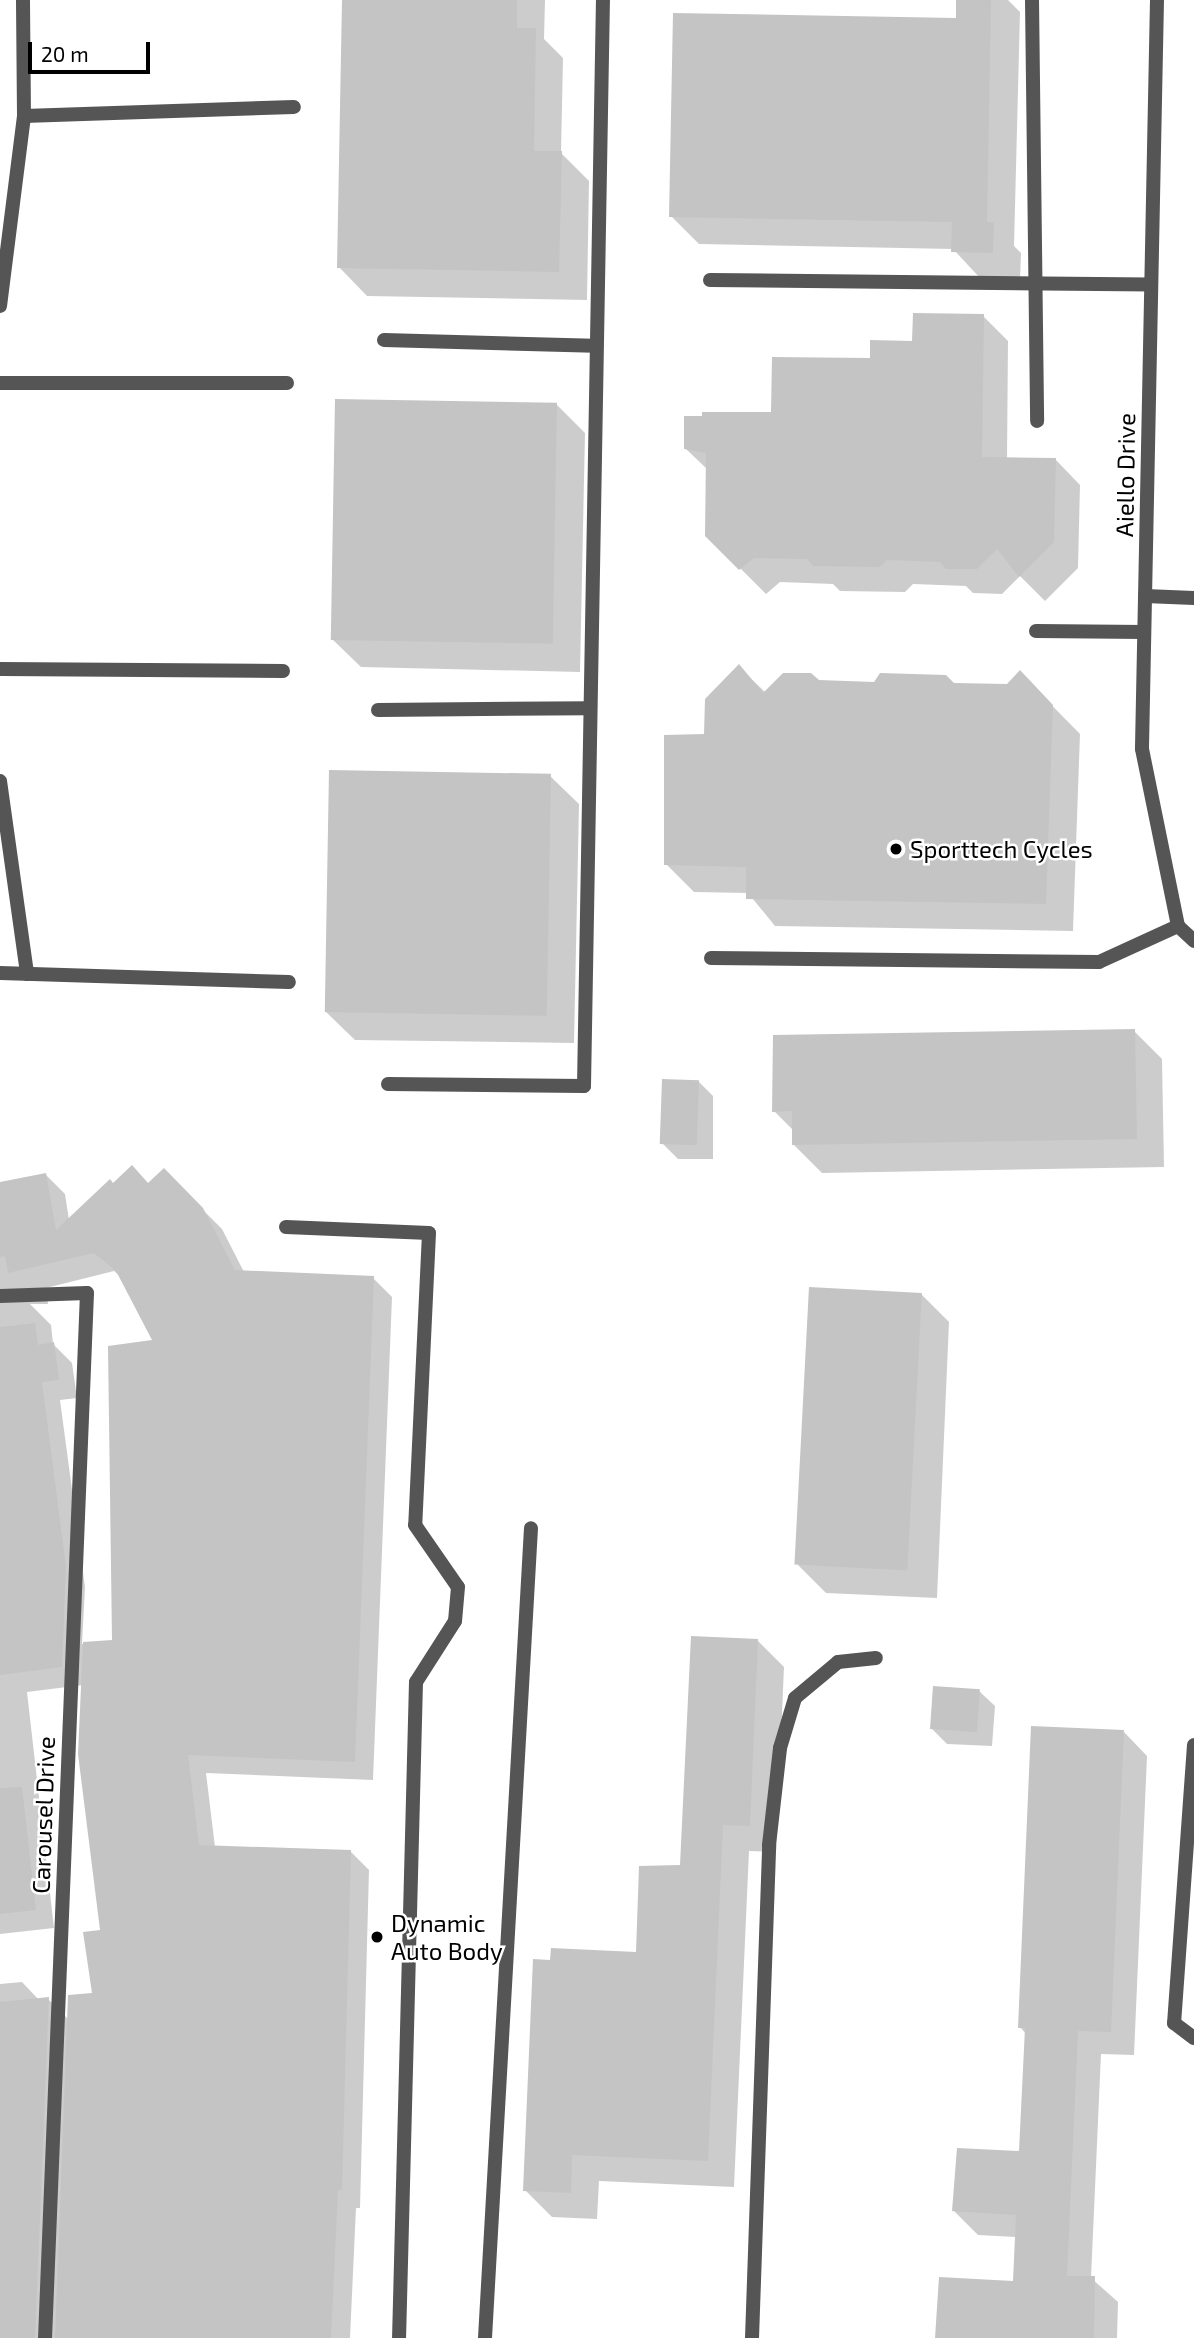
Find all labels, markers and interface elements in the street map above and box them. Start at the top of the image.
scale bar [32,28,154,72]
text: 20 m [41,41,89,66]
street label: Aiello Drive [1110,413,1140,537]
place label: Sporttech Cycles [910,835,1093,863]
marker: Sporttech Cycles [888,841,904,857]
street label: Carousel Drive [26,1736,60,1894]
place label: Dynamic Auto Body [391,1909,503,1965]
marker: Dynamic Auto Body [369,1929,385,1945]

